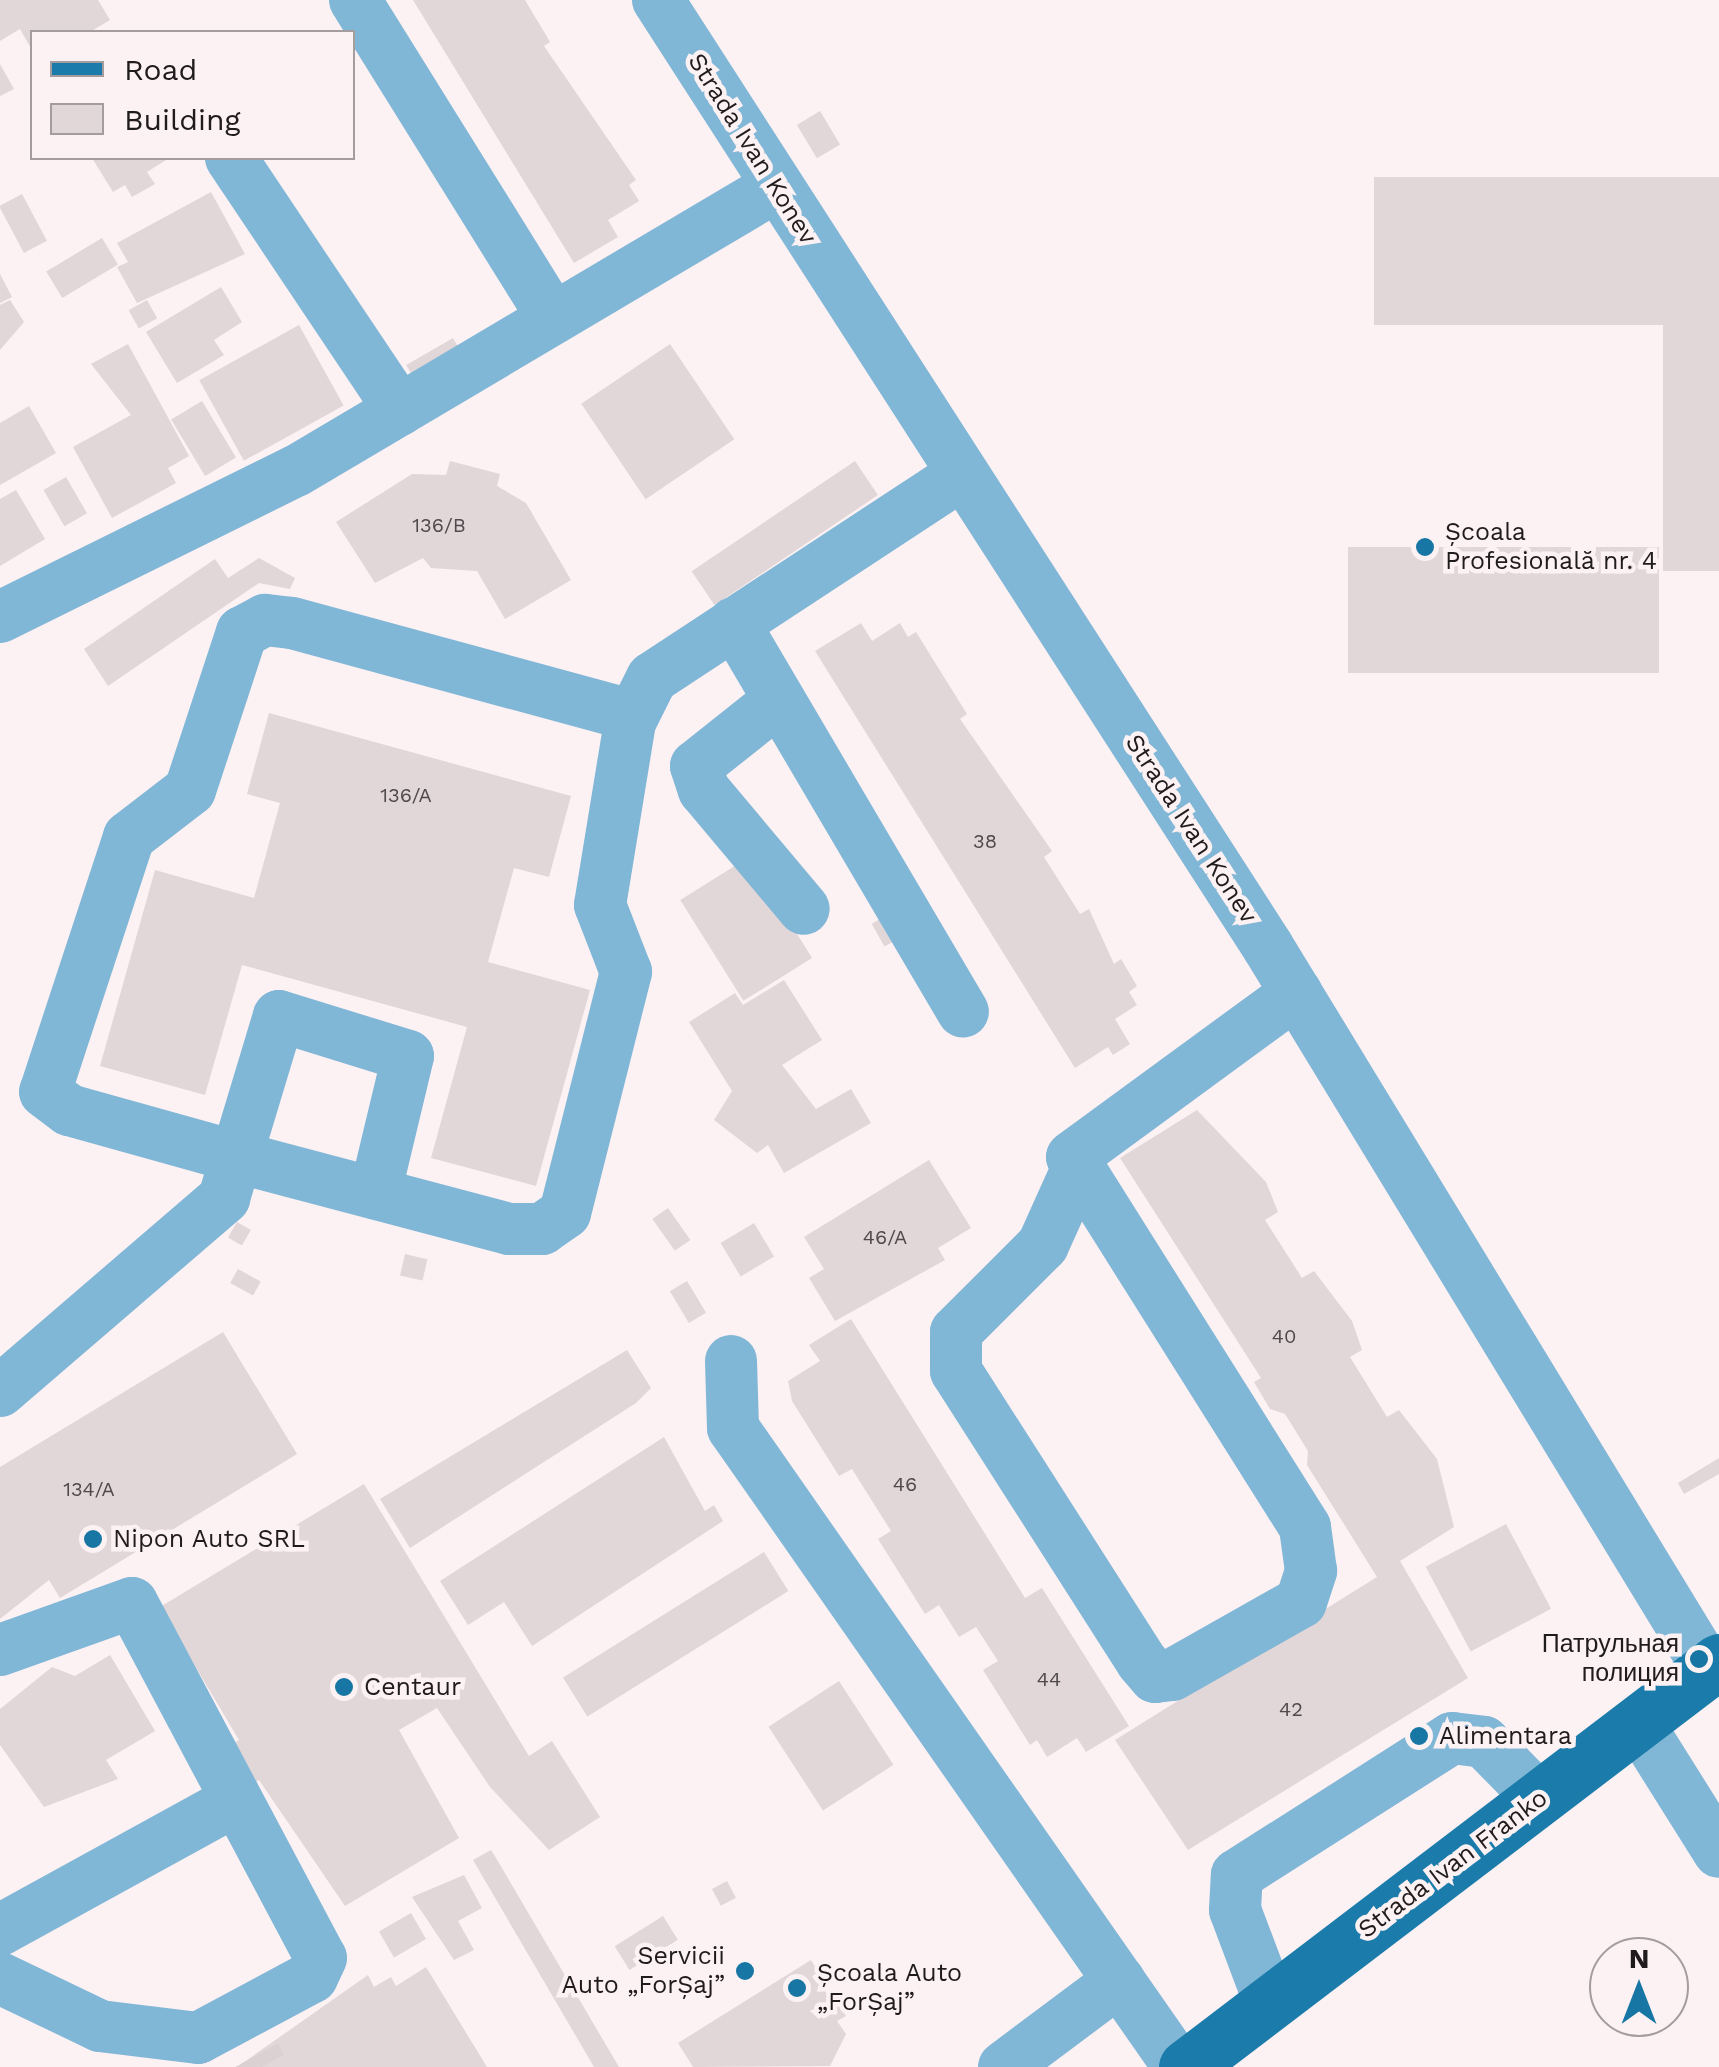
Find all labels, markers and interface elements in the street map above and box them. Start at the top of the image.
legend [30,30,355,160]
street label: Strada Ivan Konev [681,48,823,250]
text: Road [124,52,197,87]
text: Building [124,102,241,137]
house number: 136/B [412,513,466,537]
place label: Școala Profesională nr. 4 [1445,518,1658,577]
marker: Școala Profesională nr. 4 [1414,536,1436,558]
street label: Strada Ivan Konev [1119,729,1263,929]
house number: 136/A [380,783,432,807]
house number: 38 [973,829,997,853]
house number: 46/A [863,1225,907,1249]
house number: 40 [1272,1324,1296,1348]
house number: 46 [893,1472,917,1496]
house number: 134/A [63,1477,115,1501]
place label: Nipon Auto SRL [113,1524,306,1554]
marker: Nipon Auto SRL [82,1528,104,1550]
place label: Патрульная полиция [1542,1630,1679,1689]
marker: Патрульная полиция [1688,1648,1710,1670]
house number: 44 [1037,1667,1061,1691]
place label: Centaur [364,1672,461,1702]
marker: Centaur [333,1676,355,1698]
house number: 42 [1279,1697,1303,1721]
place label: Alimentara [1439,1721,1572,1751]
marker: Alimentara [1408,1725,1430,1747]
street label: Strada Ivan Franko [1352,1783,1554,1945]
north arrow [1589,1937,1689,2037]
place label: Servicii Auto „ForȘaj” [562,1942,725,2001]
text: N [1629,1942,1649,1975]
place label: Școala Auto „ForȘaj” [817,1959,964,2018]
marker: Servicii Auto „ForȘaj” [734,1960,756,1982]
marker: Școala Auto „ForȘaj” [786,1977,808,1999]

